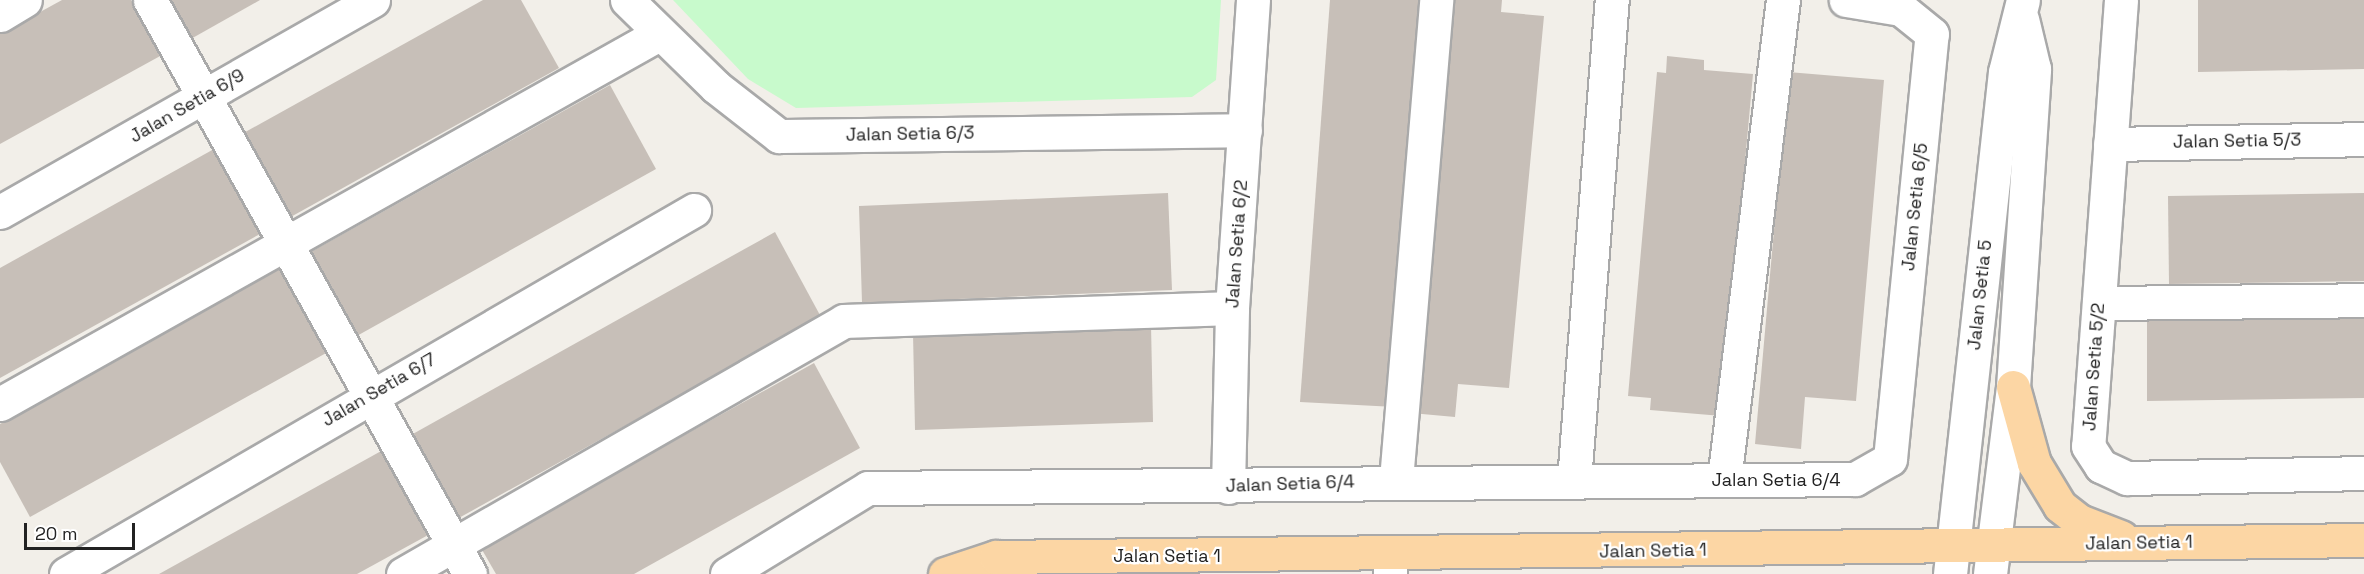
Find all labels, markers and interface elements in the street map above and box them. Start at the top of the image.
street label: Jalan Setia 6/9 [126,64,248,148]
street label: Jalan Setia 6/3 [846,122,974,146]
street label: Jalan Setia 5/3 [2173,129,2301,153]
street label: Jalan Setia 6/5 [1898,142,1932,272]
street label: Jalan Setia 6/2 [1222,179,1252,309]
street label: Jalan Setia 5 [1963,239,1997,351]
street label: Jalan Setia 5/2 [2079,302,2109,432]
street label: Jalan Setia 6/7 [318,349,440,431]
street label: Jalan Setia 6/4 [1712,469,1840,491]
street label: Jalan Setia 6/4 [1225,471,1355,497]
scale bar [27,511,138,549]
text: 20 m [35,522,78,545]
street label: Jalan Setia 1 [2085,531,2193,555]
street label: Jalan Setia 1 [1599,539,1707,563]
street label: Jalan Setia 1 [1113,545,1221,567]

